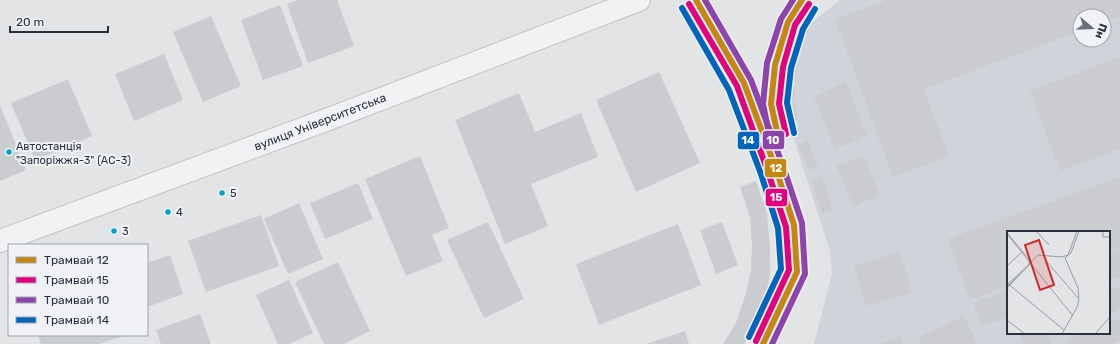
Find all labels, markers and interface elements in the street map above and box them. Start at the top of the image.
scale bar [10,8,108,34]
north arrow [1072,8,1112,48]
text: 20 m [16,15,44,29]
text: Пн [1092,22,1110,40]
street label: вулиця Університетська [252,90,388,154]
line badge: 10 [762,130,785,150]
line badge: 14 [737,131,760,150]
text: 14 [742,134,755,147]
text: 10 [767,134,779,147]
place label: Автостанція "Запоріжжя-3" (АС-3) [16,140,131,167]
marker: Автостанція "Запоріжжя-3" (АС-3) [4,147,14,157]
line badge: 12 [764,158,787,178]
text: 12 [770,162,782,175]
place label: 5 [230,187,237,200]
marker: 5 [217,188,227,198]
line badge: 15 [765,188,788,207]
text: 15 [770,191,782,204]
place label: 4 [176,206,183,219]
marker: 4 [163,207,173,217]
place label: 3 [122,225,129,238]
marker: 3 [109,226,119,236]
inset map [1007,231,1110,334]
legend [8,244,148,336]
text: Трамвай 12 [44,253,109,267]
text: Трамвай 15 [44,273,109,287]
text: Трамвай 10 [44,293,109,307]
text: Трамвай 14 [44,313,110,327]

